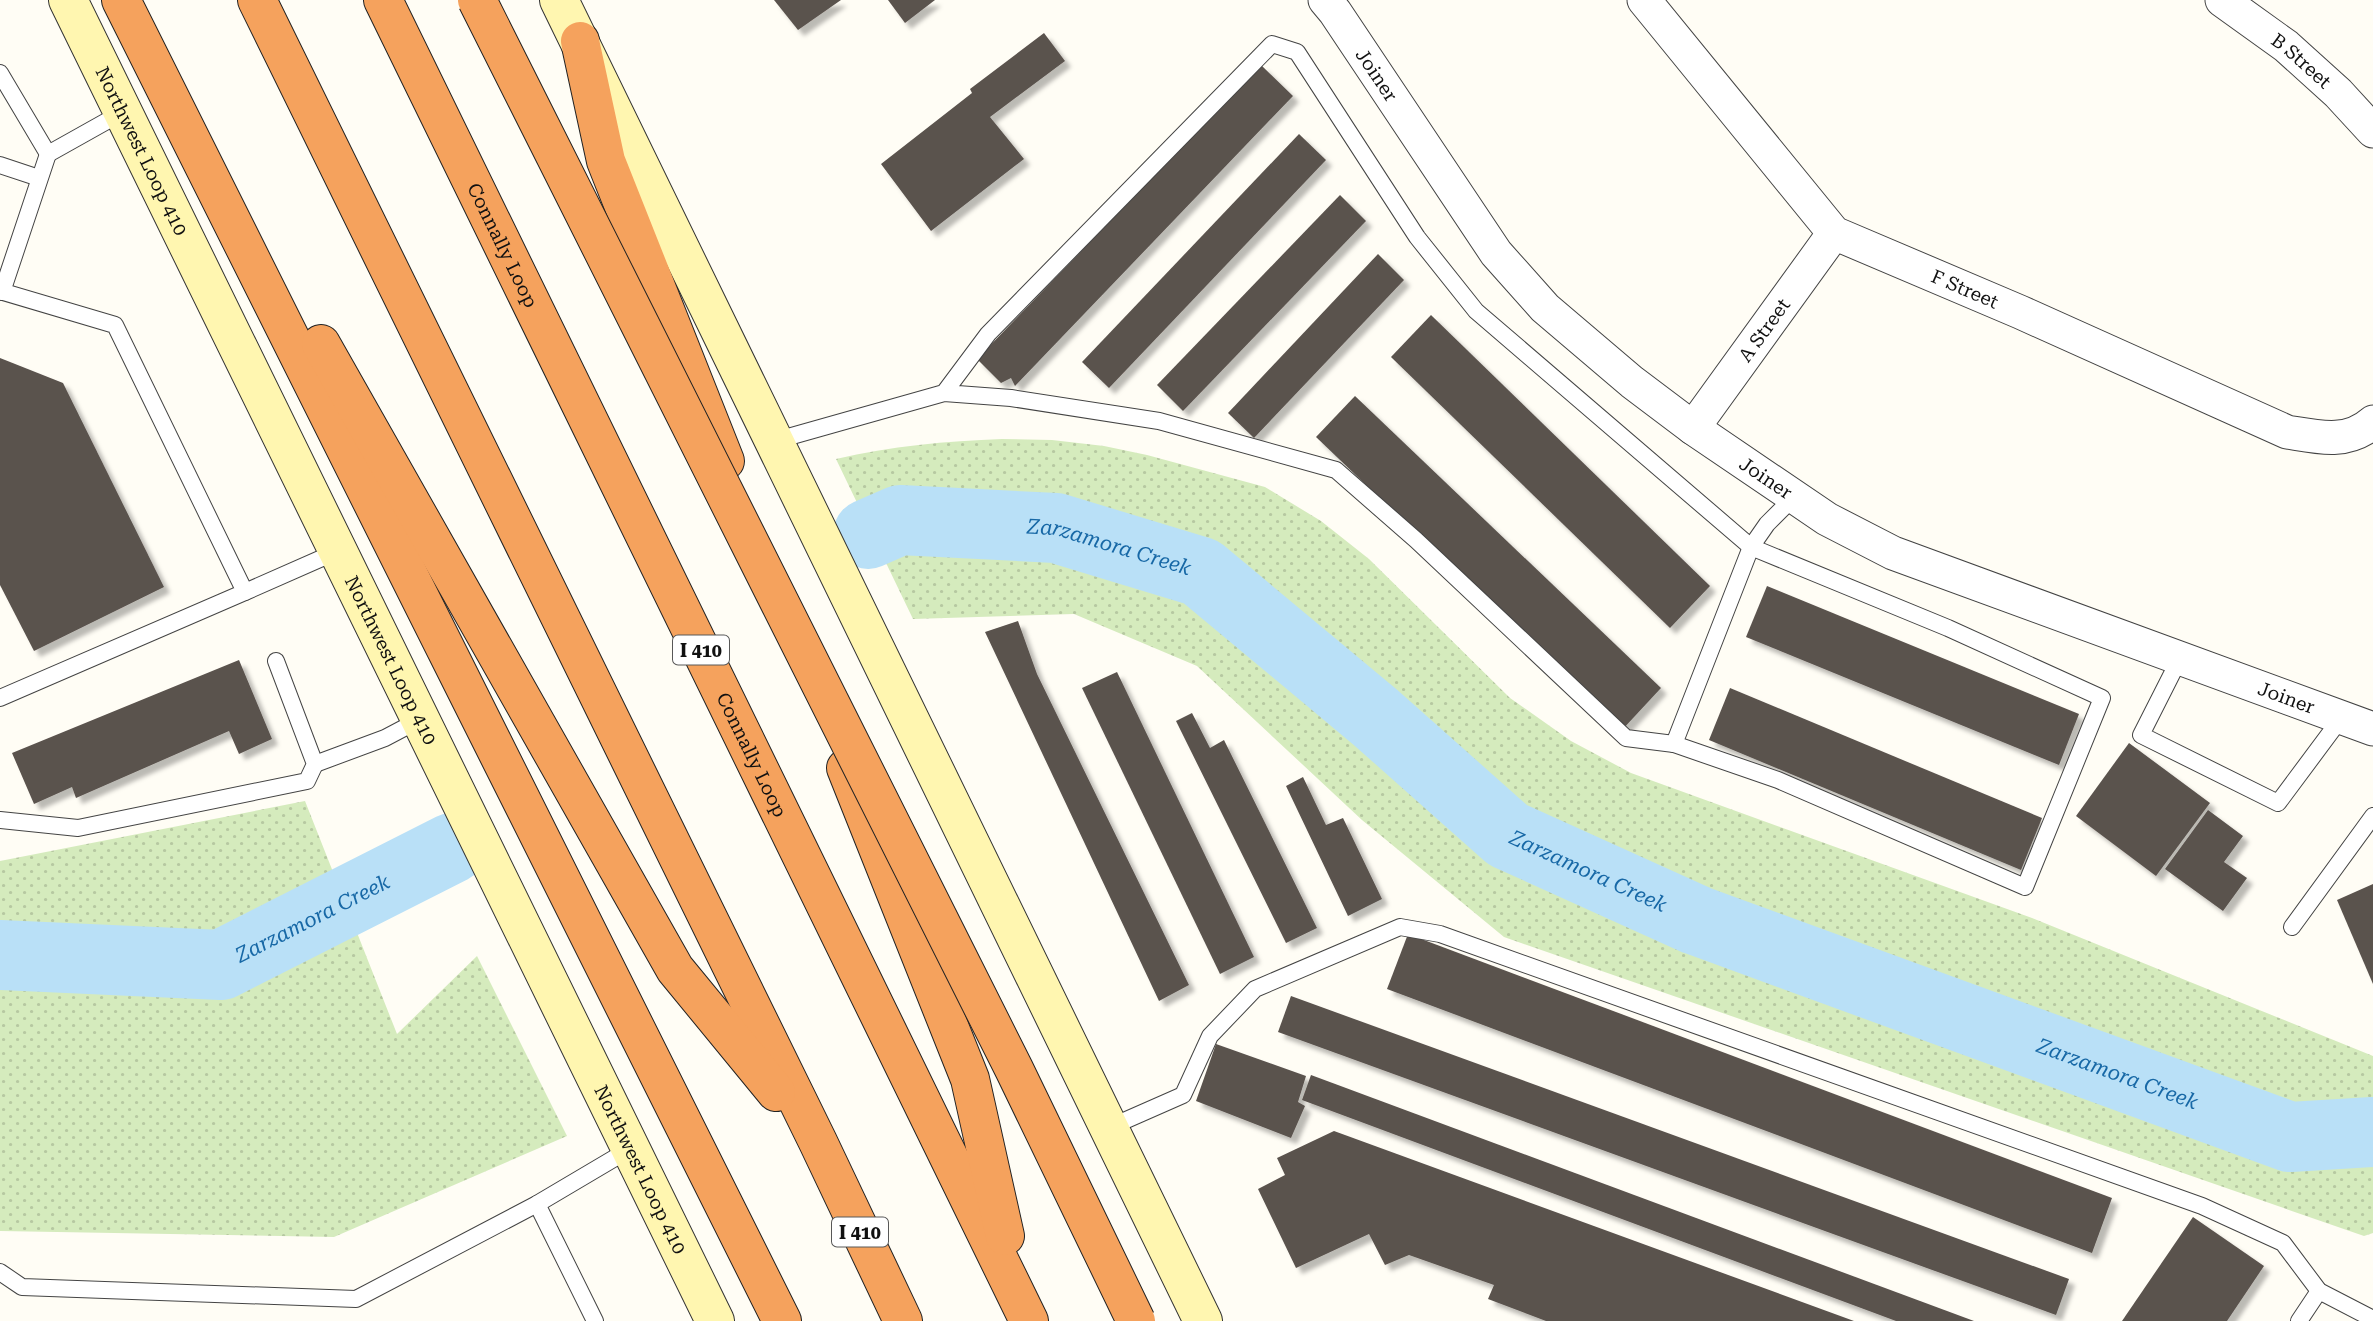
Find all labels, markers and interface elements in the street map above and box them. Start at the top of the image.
street label: B Street [2267,28,2336,93]
street label: Joiner [1351,44,1403,106]
street label: Northwest Loop 410 [91,63,193,239]
street label: Connally Loop [463,179,543,311]
street label: F Street [1928,264,2002,313]
street label: A Street [1733,294,1794,366]
street label: Joiner [1735,452,1797,504]
water label: Zarzamora Creek [1026,514,1195,580]
street label: Northwest Loop 410 [340,572,442,748]
road number: I 410 [673,636,729,664]
street label: Joiner [2255,676,2318,718]
street label: Connally Loop [712,689,792,821]
water label: Zarzamora Creek [1505,825,1671,917]
water label: Zarzamora Creek [231,869,394,968]
water label: Zarzamora Creek [2033,1033,2202,1115]
street label: Northwest Loop 410 [590,1081,692,1257]
road number: I 410 [832,1218,888,1246]

